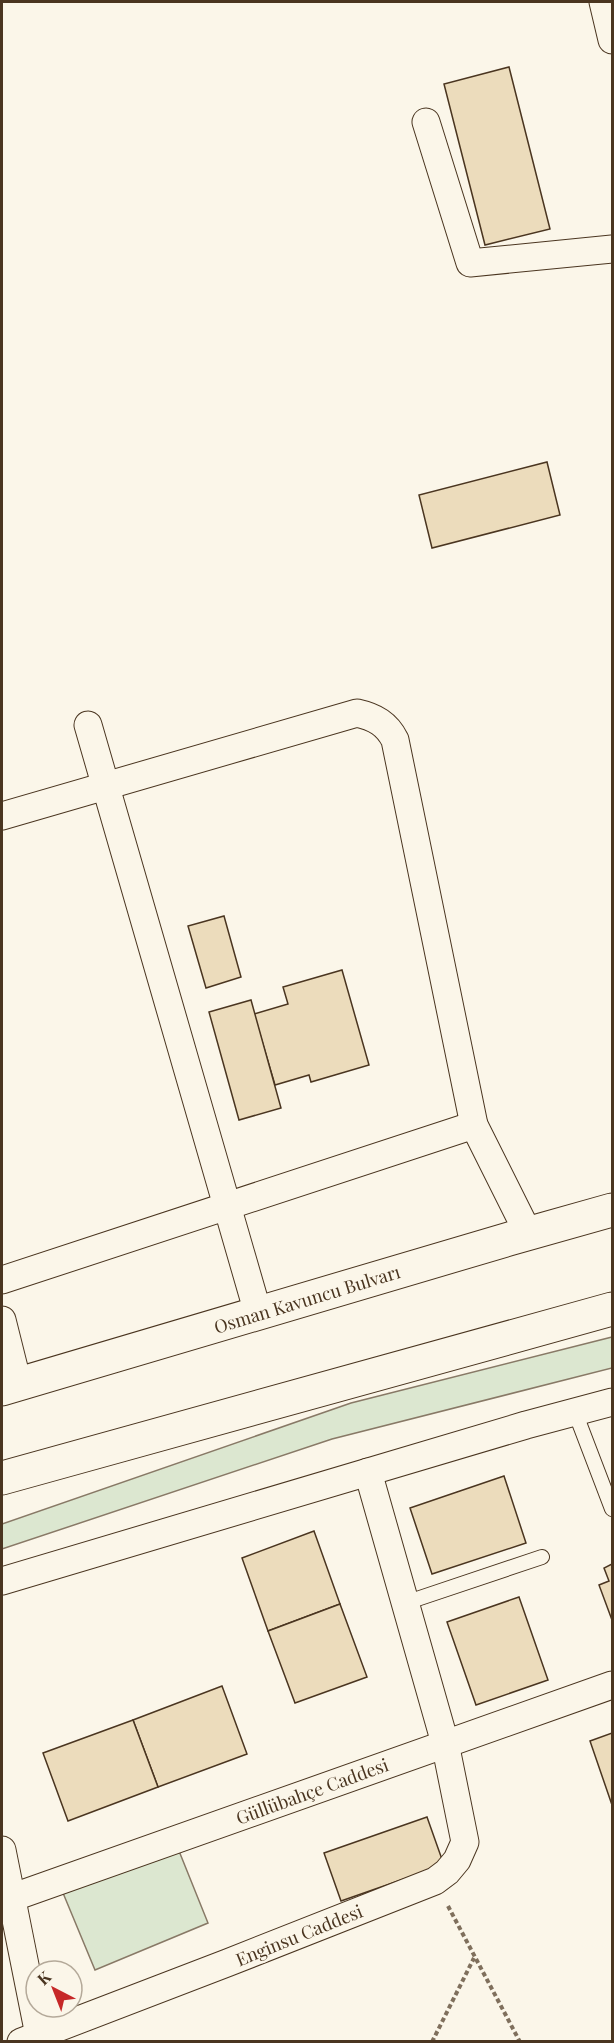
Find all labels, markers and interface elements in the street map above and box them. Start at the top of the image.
street label: Osman Kavuncu Bulvarı [211,1259,403,1339]
street label: Güllübahçe Caddesi [232,1752,392,1830]
street label: Enginsu Caddesi [232,1899,366,1971]
north arrow [24,1959,84,2019]
text: K [32,1965,55,1989]

